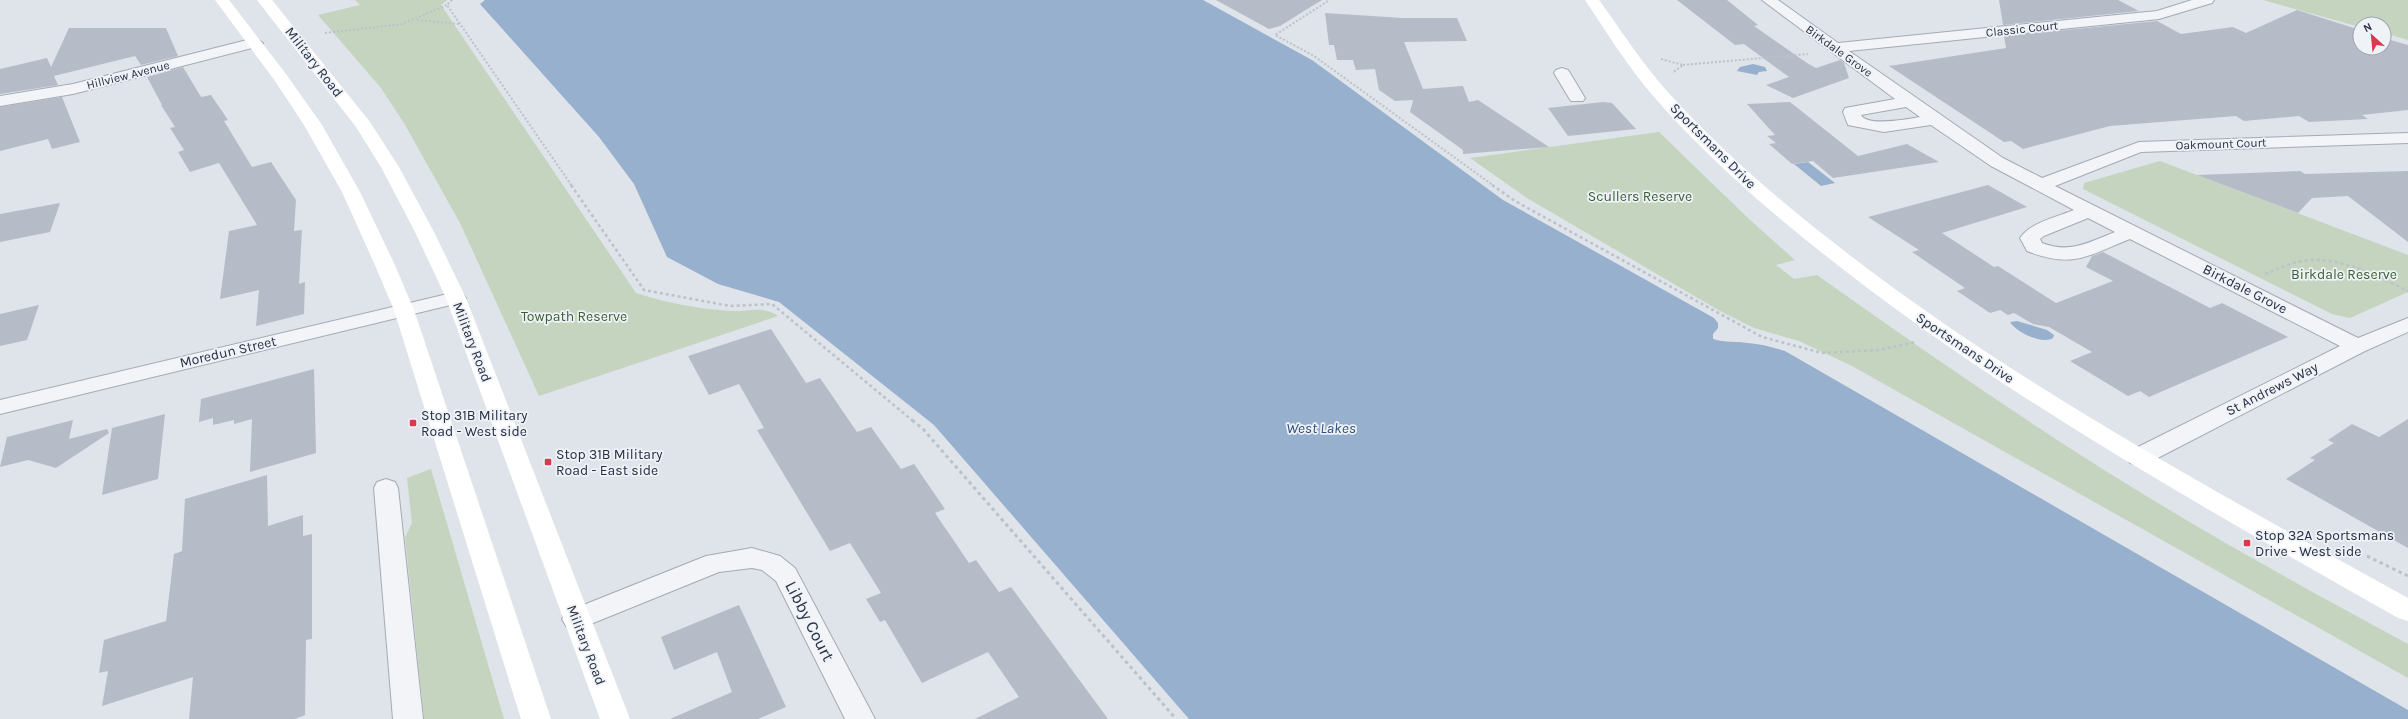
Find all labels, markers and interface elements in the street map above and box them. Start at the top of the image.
north arrow [2352,16,2392,56]
street label: Classic Court [1985,18,2059,40]
text: N [2361,20,2374,35]
street label: Birkdale Grove [1803,22,1875,80]
street label: Military Road [281,24,347,100]
street label: Hillview Avenue [85,58,171,92]
street label: Sportsmans Drive [1666,99,1760,193]
street label: Oakmount Court [2175,135,2267,153]
park label: Scullers Reserve [1588,188,1692,205]
street label: Birkdale Grove [2200,260,2290,318]
park label: Birkdale Reserve [2291,266,2397,283]
street label: Military Road [449,300,495,384]
park label: Towpath Reserve [521,308,627,325]
street label: Sportsmans Drive [1913,309,2017,387]
street label: Moredun Street [178,333,278,371]
street label: St Andrews Way [2223,358,2321,420]
place label: Stop 31B Military Road - West side [421,407,528,440]
marker: Stop 31B Military Road - West side [408,418,418,428]
water label: West Lakes [1286,419,1356,437]
place label: Stop 31B Military Road - East side [556,446,663,479]
marker: Stop 31B Military Road - East side [543,457,553,467]
place label: Stop 32A Sportsmans Drive - West side [2255,527,2394,560]
marker: Stop 32A Sportsmans Drive - West side [2242,538,2252,548]
street label: Libby Court [781,577,839,665]
street label: Military Road [563,603,609,687]

